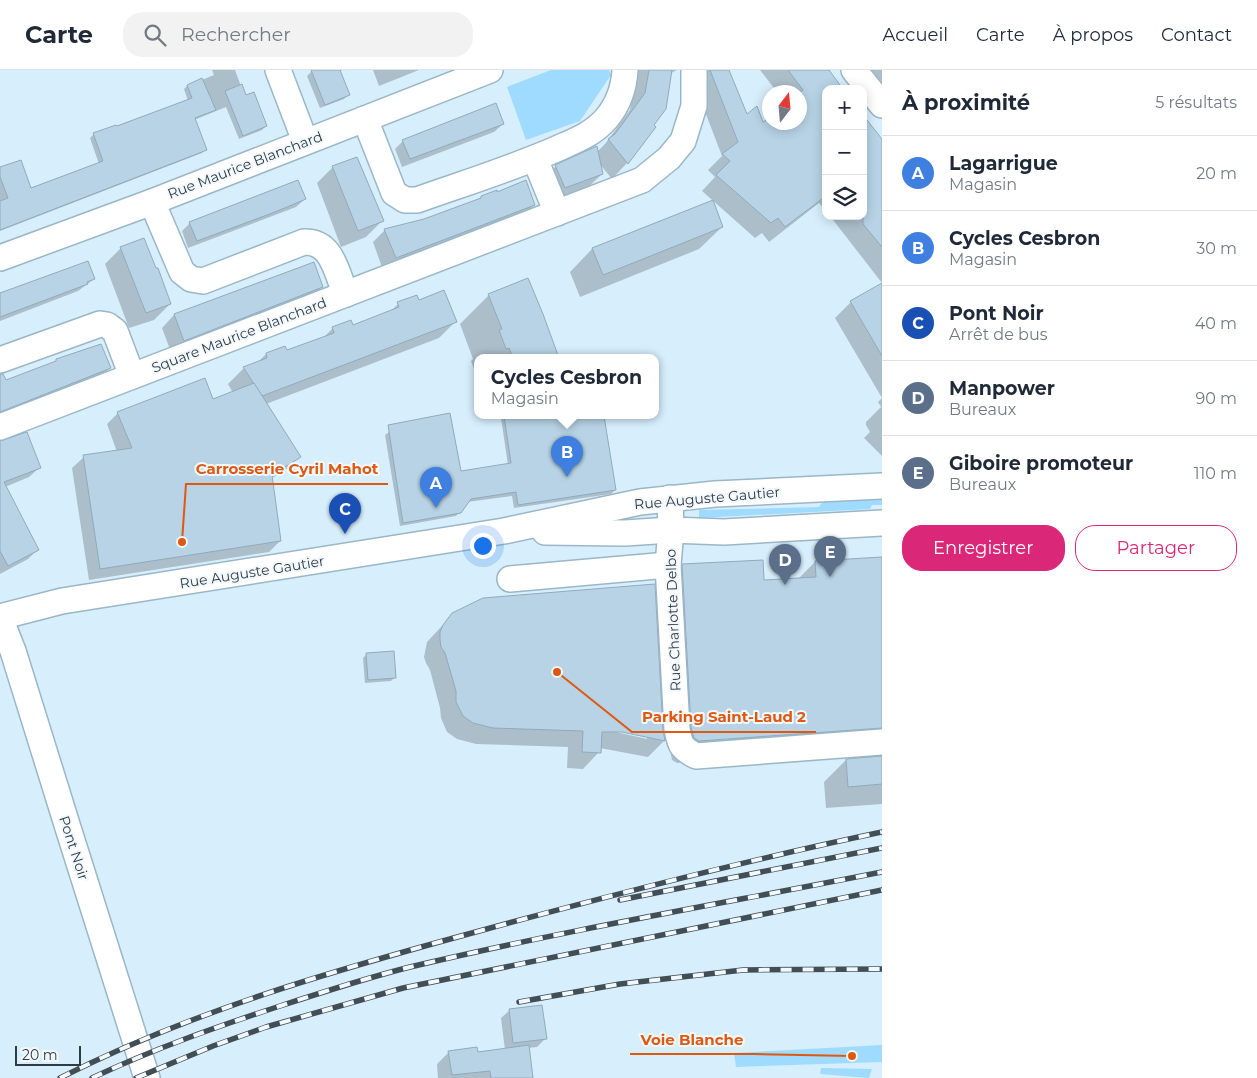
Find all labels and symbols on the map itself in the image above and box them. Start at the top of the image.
north arrow [762,85,807,130]
street label: Rue Maurice Blanchard [165,127,325,203]
street label: Square Maurice Blanchard [149,293,329,377]
pin: B [551,436,583,477]
callout: Carrosserie Cyril Mahot [186,454,388,484]
text: Carrosserie Cyril Mahot [196,459,379,478]
pin: A [420,467,452,508]
street label: Rue Auguste Gautier [633,483,781,513]
pin: C [329,493,361,534]
your location [470,533,496,559]
pin: E [814,536,846,577]
pin: D [769,544,801,585]
street label: Rue Charlotte Delbo [662,548,684,691]
street label: Rue Auguste Gautier [178,552,326,592]
callout: Parking Saint-Laud 2 [632,702,816,732]
text: Parking Saint-Laud 2 [642,707,806,726]
street label: Pont Noir [55,813,93,883]
callout: Voie Blanche [630,1024,753,1054]
text: Voie Blanche [640,1030,743,1049]
scale bar [15,1043,81,1066]

